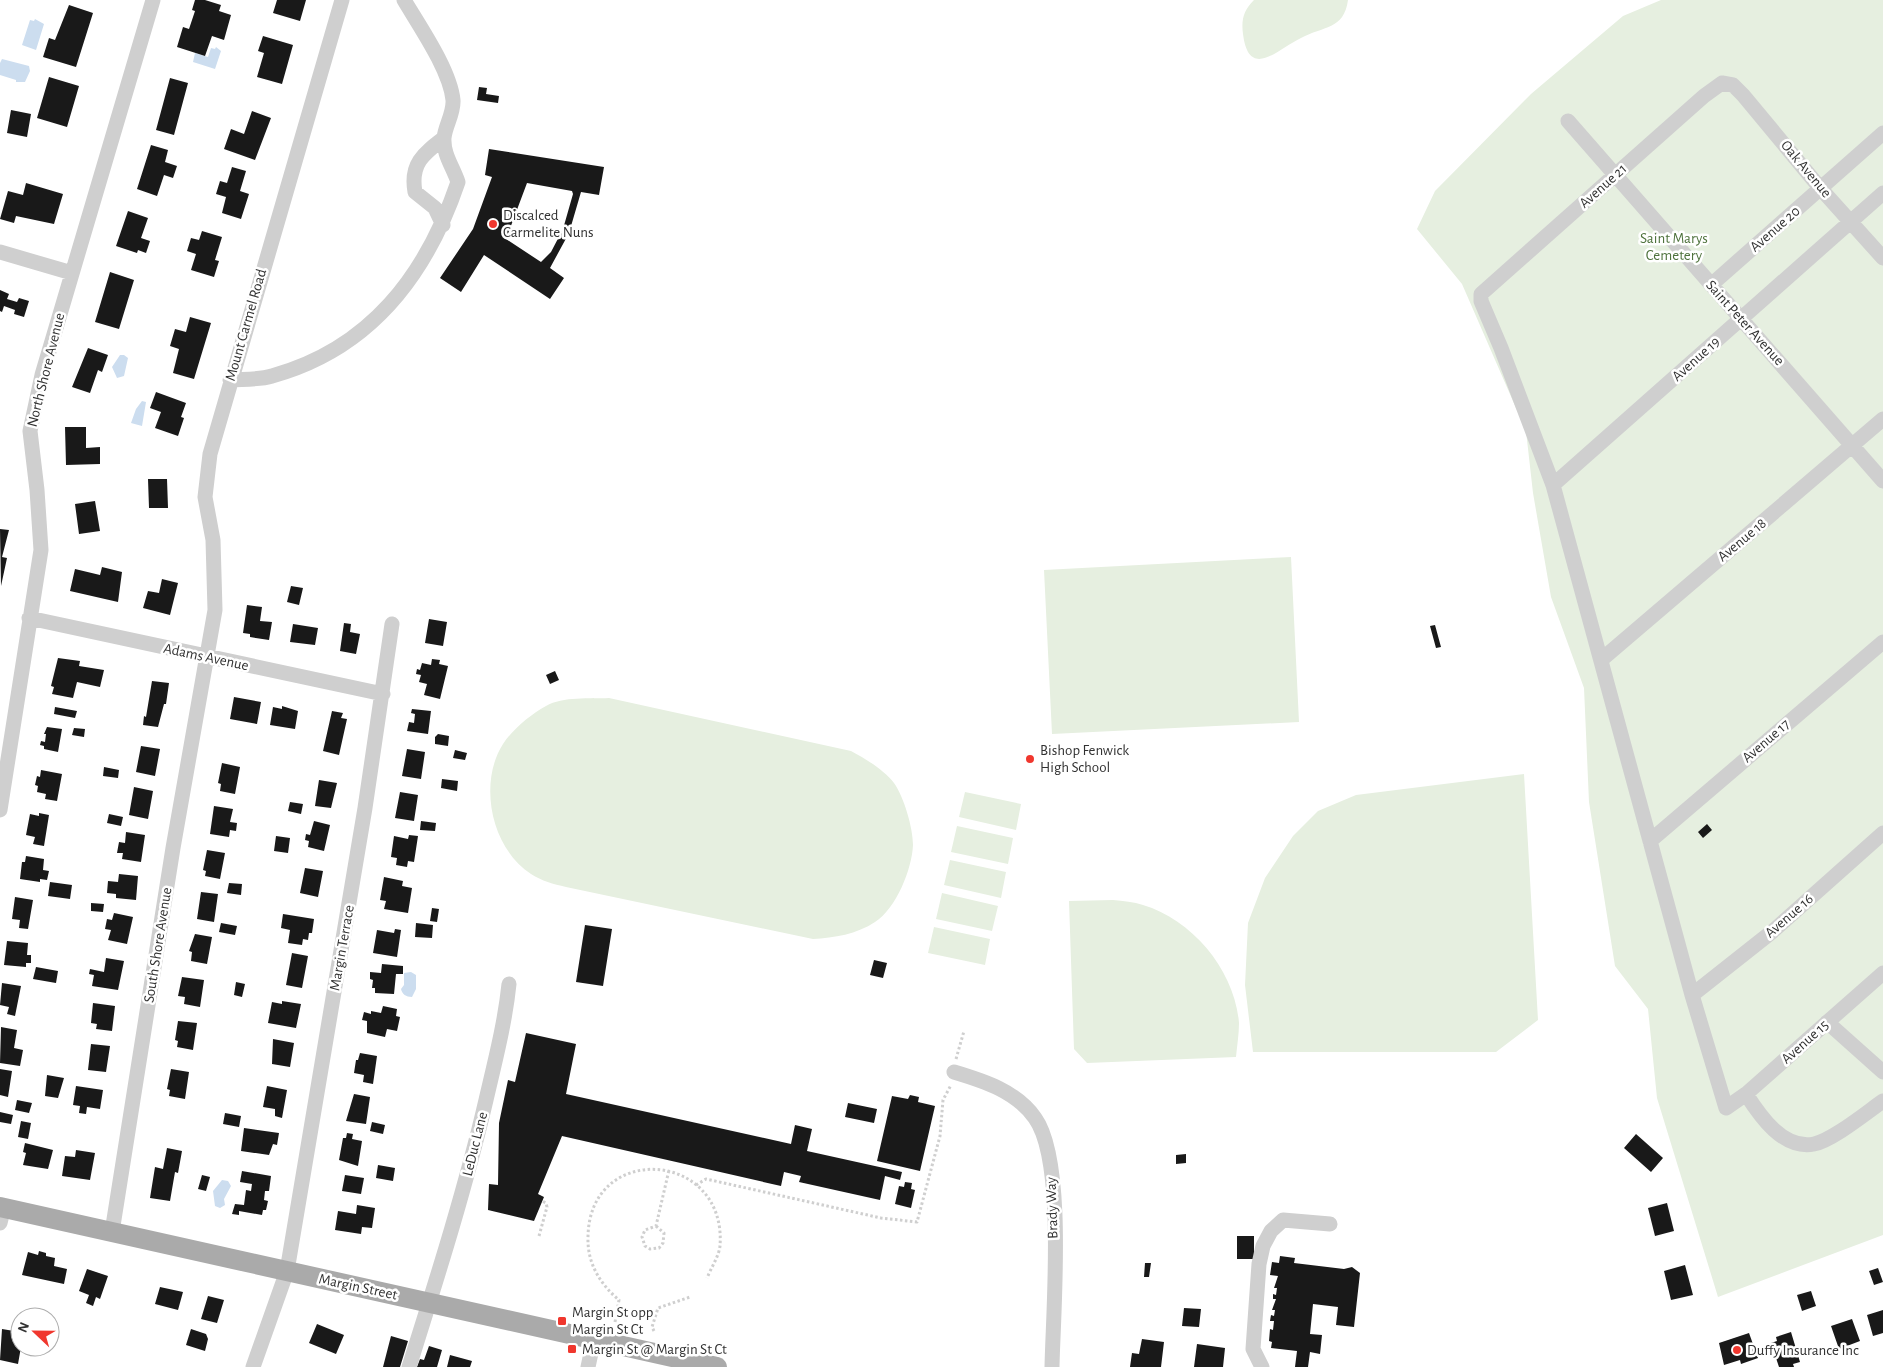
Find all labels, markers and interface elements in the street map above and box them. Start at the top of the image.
street label: Oak Avenue [1778,138,1834,201]
street label: Avenue 21 [1576,161,1630,211]
street label: Avenue 20 [1747,203,1803,255]
place label: Discalced Carmelite Nuns [503,208,594,240]
marker: Discalced Carmelite Nuns [487,218,499,230]
park label: Saint Marys Cemetery [1640,231,1708,263]
street label: Mount Carmel Road [223,267,269,383]
street label: Saint Peter Avenue [1703,277,1787,369]
street label: North Shore Avenue [25,311,67,429]
street label: Avenue 19 [1669,334,1723,384]
street label: Avenue 18 [1715,515,1769,565]
street label: Adams Avenue [162,641,250,673]
street label: Avenue 17 [1739,716,1793,766]
place label: Bishop Fenwick High School [1040,743,1129,775]
marker: Bishop Fenwick High School [1024,753,1036,765]
street label: South Shore Avenue [141,886,175,1004]
street label: Avenue 16 [1762,891,1816,941]
street label: Margin Terrace [327,904,357,992]
street label: Avenue 15 [1779,1017,1831,1067]
street label: LeDuc Lane [460,1110,490,1178]
street label: Brady Way [1043,1176,1061,1239]
street label: Margin Street [317,1271,399,1303]
place label: Margin St opp Margin St Ct [572,1305,653,1337]
north arrow [10,1307,60,1357]
marker: Margin St opp Margin St Ct [556,1315,568,1327]
text: N [16,1320,32,1335]
place label: Margin St @ Margin St Ct [582,1342,727,1357]
marker: Margin St @ Margin St Ct [566,1343,578,1355]
place label: Duffy Insurance Inc [1747,1343,1859,1358]
marker: Duffy Insurance Inc [1731,1344,1743,1356]

